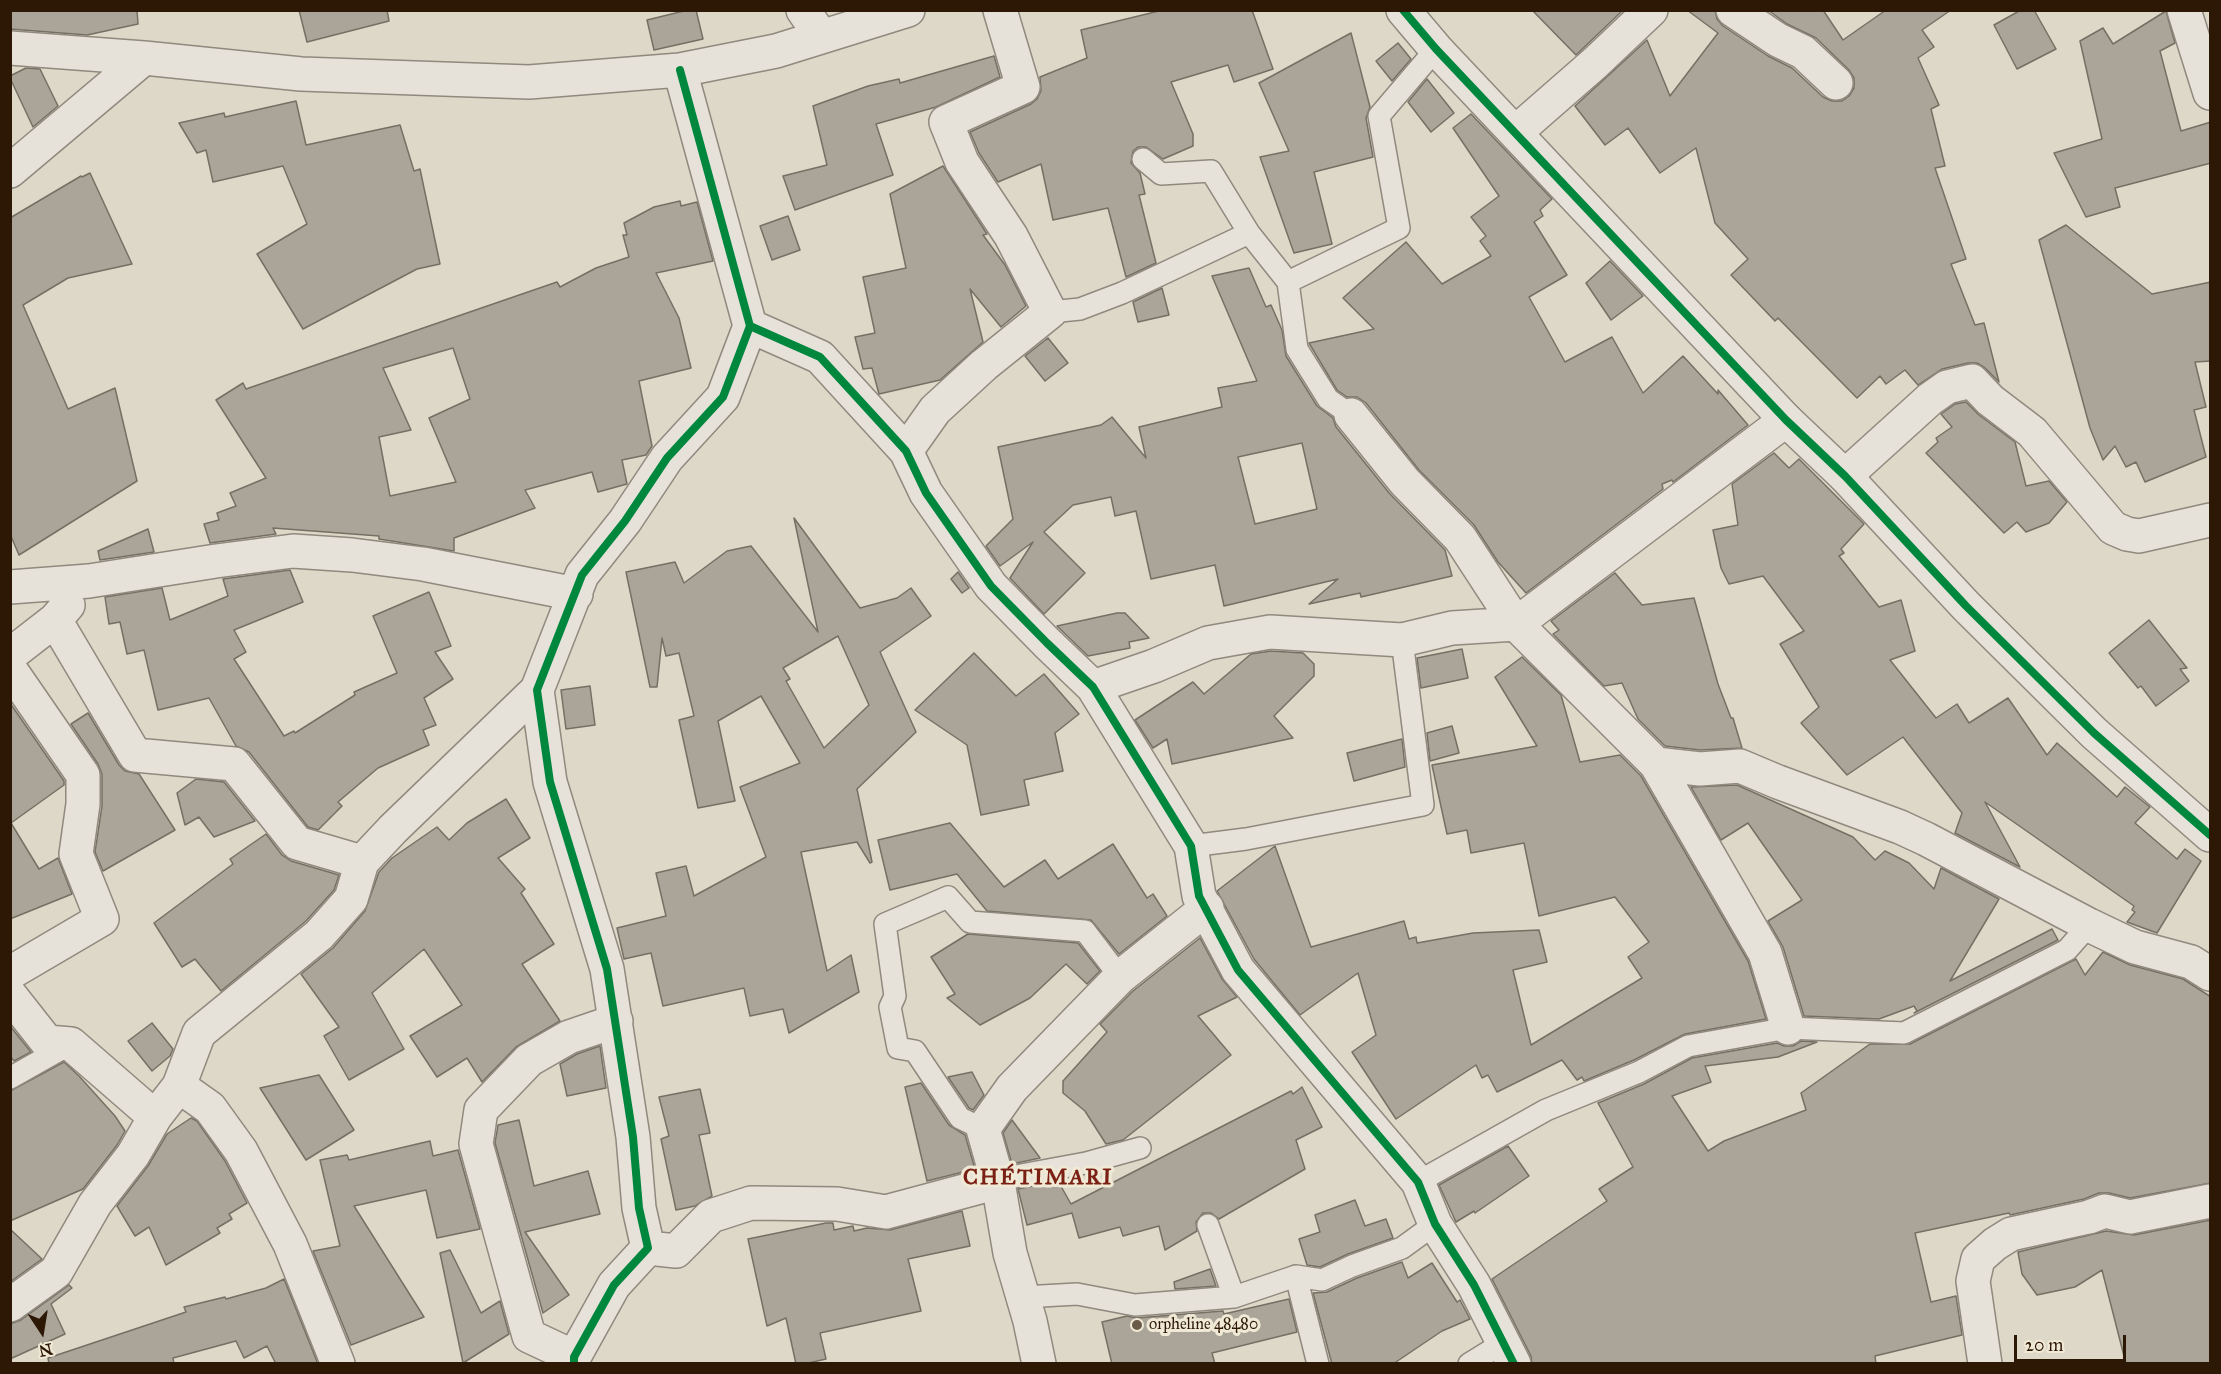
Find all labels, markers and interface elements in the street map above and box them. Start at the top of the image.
district label: CHÉTIMARI [963,1166,1113,1192]
north arrow [12,1302,72,1362]
place label: orpheline 48480 [1149,1315,1258,1335]
marker: orpheline 48480 [1130,1318,1144,1332]
scale bar [2017,1323,2130,1361]
text: 20 m [2025,1334,2063,1356]
text: N [37,1339,54,1361]

